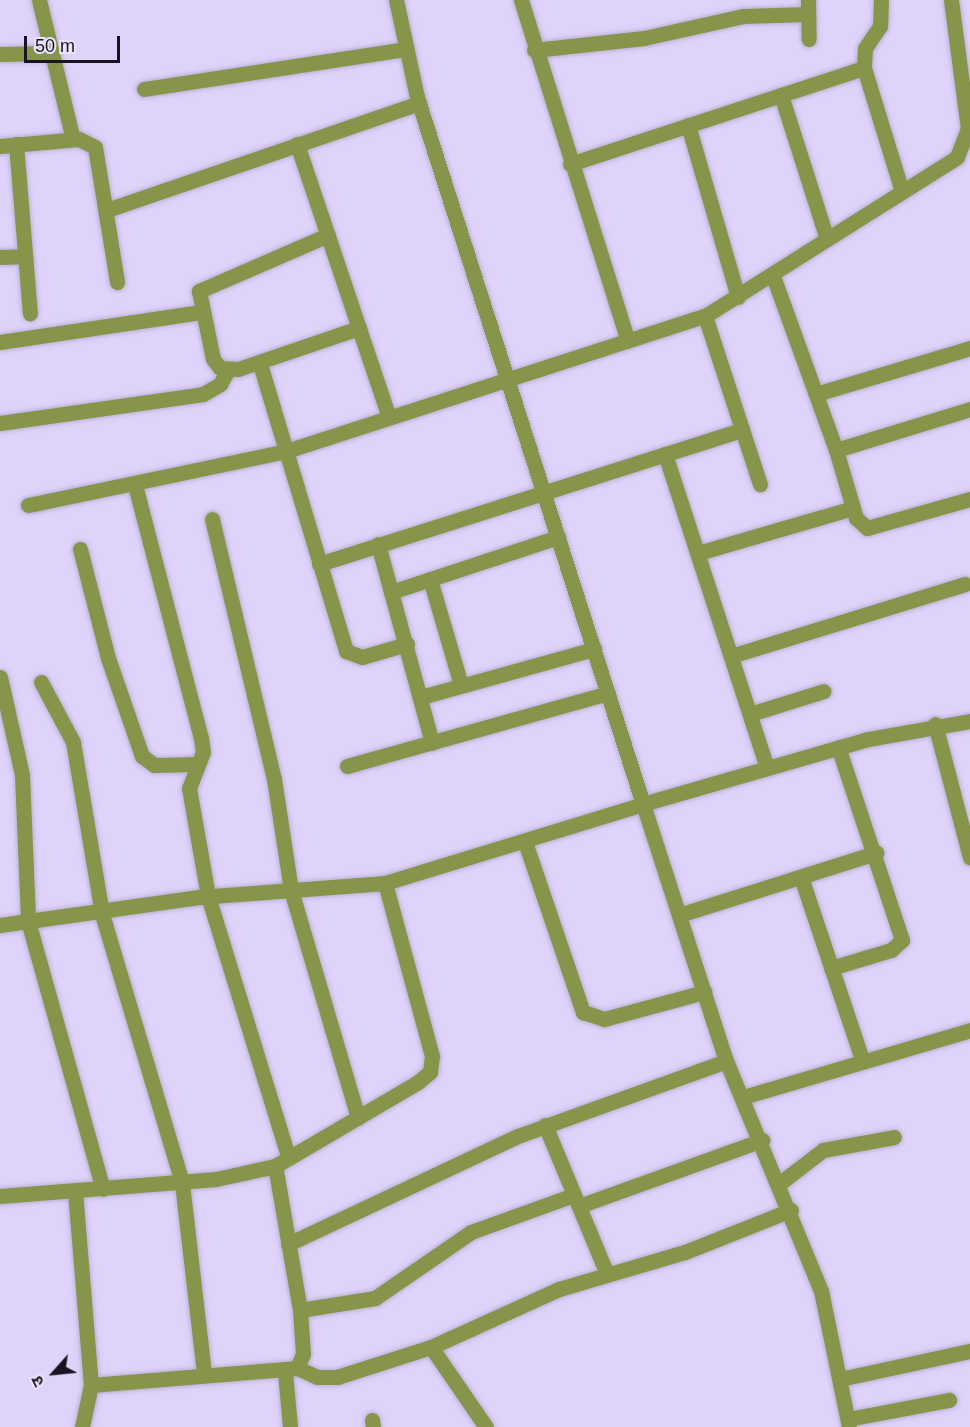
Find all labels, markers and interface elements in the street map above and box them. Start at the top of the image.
scale bar [27,24,123,62]
text: 50 m [35,36,75,56]
north arrow [24,1343,84,1403]
text: उ [28,1373,47,1389]

